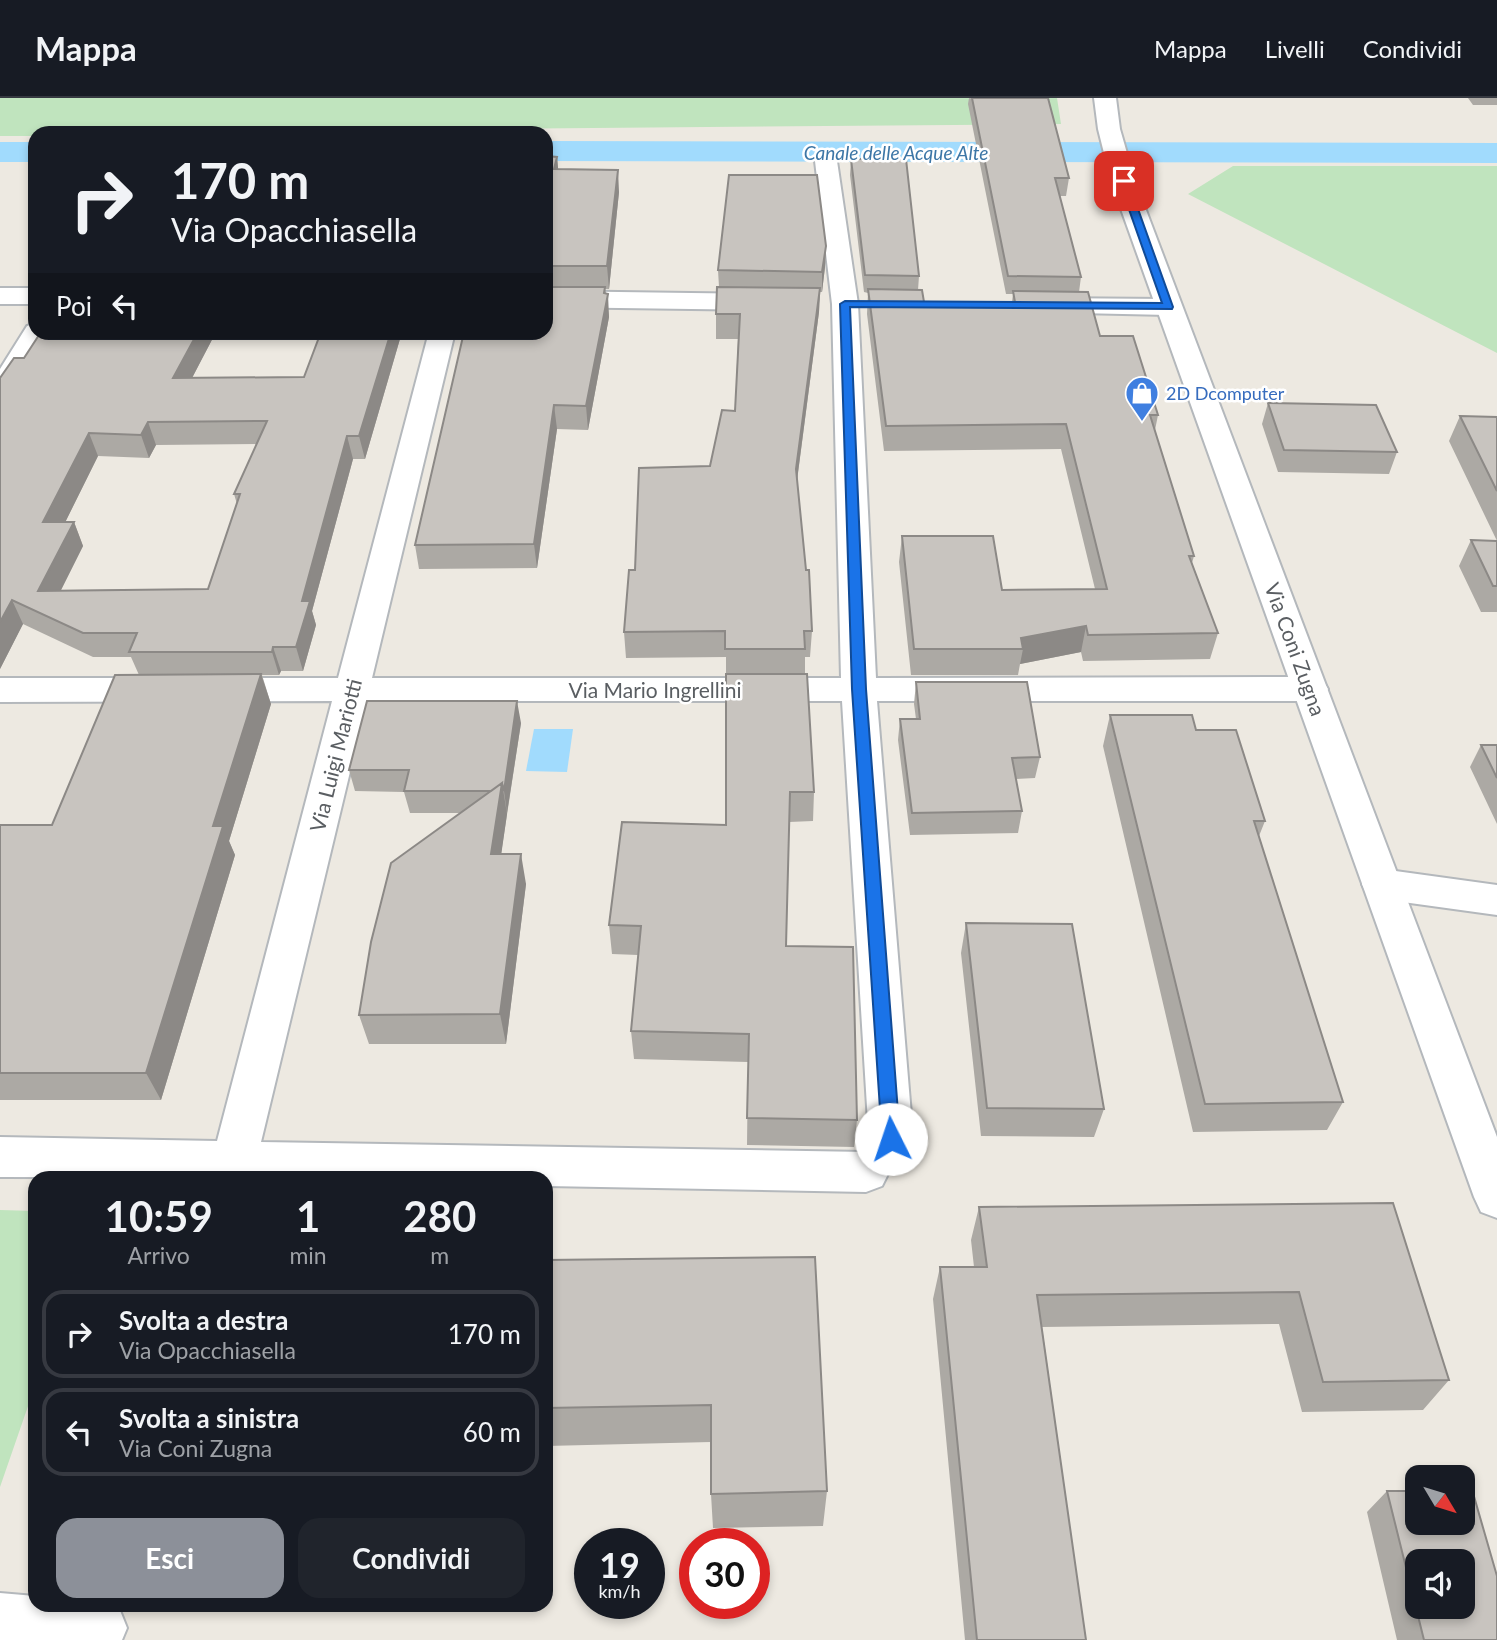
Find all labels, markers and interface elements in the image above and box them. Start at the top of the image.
text: Mappa [35,28,137,68]
text: Mappa [1154,34,1227,63]
text: Livelli [1265,34,1325,63]
text: Condividi [1363,34,1462,63]
water label: Canale delle Acque Alte [804,141,988,164]
text: 170 m [171,151,309,209]
pin [1094,151,1154,211]
icon: right [56,154,147,245]
icon: arrive [1105,162,1143,200]
text: Via Opacchiasella [171,210,417,249]
icon: left [106,287,144,325]
text: Poi [56,290,92,322]
shop icon: 2D Dcomputer [1123,374,1161,423]
place label: 2D Dcomputer [1166,382,1285,404]
street label: Via Coni Zugna [1260,579,1332,719]
street label: Via Luigi Mariotti [304,676,366,834]
street label: Via Mario Ingrellini [568,677,742,702]
position arrow [854,1102,928,1176]
text: 10:59 [105,1191,213,1241]
text: 1 [296,1191,320,1241]
text: 280 [403,1191,476,1241]
text: Arrivo [128,1241,190,1269]
text: min [289,1241,327,1269]
text: m [430,1241,449,1269]
text: Svolta a destra [119,1304,289,1336]
icon: right [60,1315,98,1353]
text: 170 m [448,1318,521,1350]
text: Via Opacchiasella [119,1336,296,1364]
text: Svolta a sinistra [119,1402,299,1434]
icon: left [60,1413,98,1451]
text: 60 m [463,1416,521,1448]
text: Via Coni Zugna [119,1434,272,1462]
north arrow [1405,1465,1475,1535]
map controls [1405,1465,1475,1619]
button: Esci [56,1518,284,1598]
button: Condividi [298,1518,525,1598]
speed limit sign: 30 [679,1528,770,1619]
text: 19 [599,1543,640,1585]
button: sound [1405,1549,1475,1619]
text: km/h [598,1580,641,1602]

